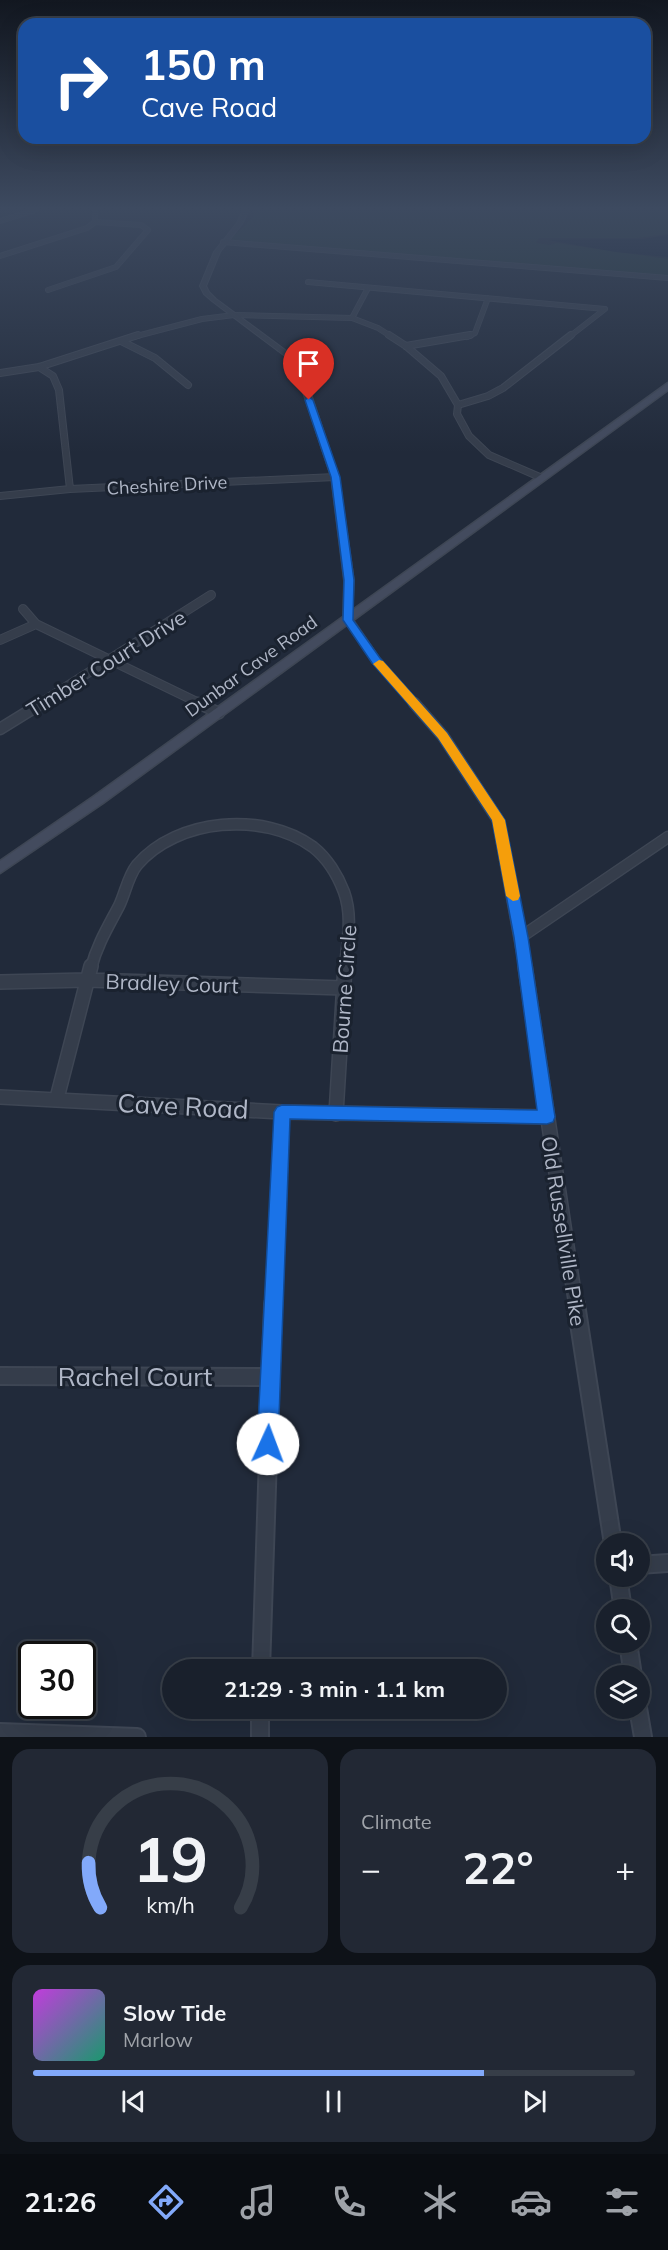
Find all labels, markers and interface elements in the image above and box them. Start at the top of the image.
text: 150 m [141,38,266,91]
icon: right [42,42,120,120]
text: Cave Road [141,90,277,124]
pin [283,338,334,400]
icon: arrive [292,347,325,380]
street label: Cheshire Drive [106,470,228,500]
street label: Timber Court Drive [22,604,190,722]
street label: Dunbar Cave Road [180,610,322,722]
street label: Bourne Circle [327,924,361,1054]
street label: Bradley Court [105,968,239,998]
street label: Cave Road [117,1086,249,1126]
street label: Old Russellville Pike [536,1134,592,1328]
street label: Rachel Court [58,1360,212,1393]
position arrow [236,1412,300,1476]
map controls [596,1533,650,1719]
button: sound [596,1533,650,1587]
button: search [596,1599,650,1653]
speed limit sign: 30 [18,1641,96,1719]
button: layers [596,1665,650,1719]
text: 21:29 · 3 min · 1.1 km [224,1675,445,1703]
text: Climate [361,1809,432,1834]
text: 19 [133,1819,207,1898]
text: 22° [462,1839,534,1895]
text: − [361,1848,381,1889]
text: + [615,1848,635,1889]
text: km/h [146,1891,194,1918]
text: Slow Tide [123,1999,226,2027]
text: Marlow [123,2027,193,2052]
icon: previous [117,2085,150,2118]
icon: pause [317,2085,350,2118]
icon: next [518,2085,551,2118]
icon: directions [145,2181,187,2223]
icon: music [237,2181,279,2223]
icon: phone [328,2181,370,2223]
icon: climate [419,2181,461,2223]
icon: car [510,2181,552,2223]
icon: filters [601,2181,643,2223]
text: 21:26 [25,2185,96,2219]

